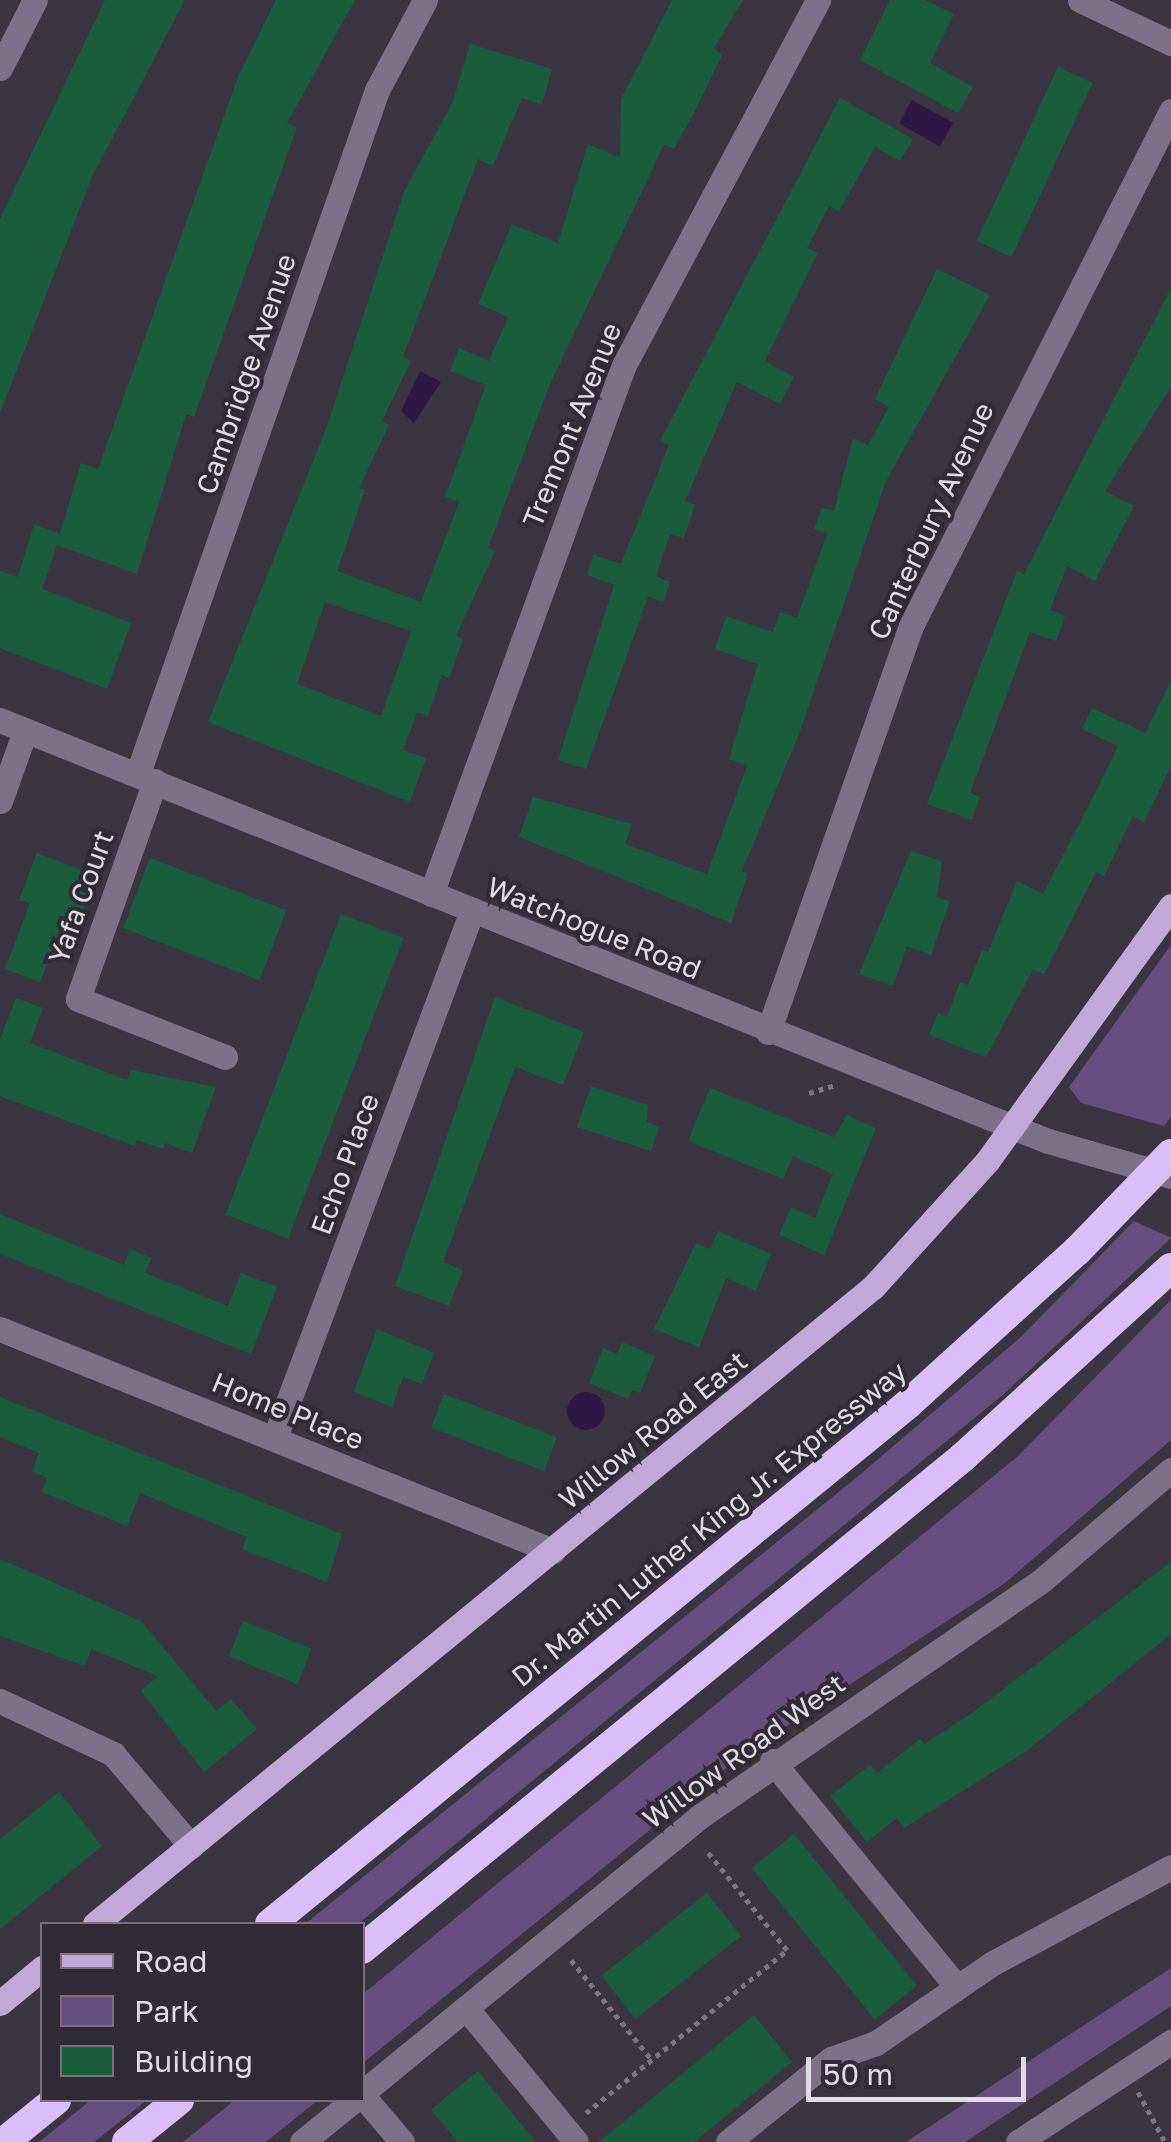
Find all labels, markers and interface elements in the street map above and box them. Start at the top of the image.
street label: Cambridge Avenue [189,249,303,499]
street label: Tremont Avenue [516,318,628,532]
street label: Canterbury Avenue [861,397,1001,645]
street label: Yafa Court [41,826,121,968]
street label: Watchogue Road [482,870,706,986]
street label: Echo Place [304,1089,386,1239]
street label: Willow Road East [552,1344,754,1516]
street label: Dr. Martin Luther King Jr. Expressway [505,1354,913,1694]
street label: Home Place [207,1365,369,1457]
street label: Willow Road West [636,1666,852,1836]
legend [40,1922,365,2102]
text: Road [134,1943,208,1979]
text: Park [134,1993,199,2029]
scale bar [811,2037,1031,2099]
text: Building [134,2043,253,2079]
text: 50 m [823,2056,893,2092]

